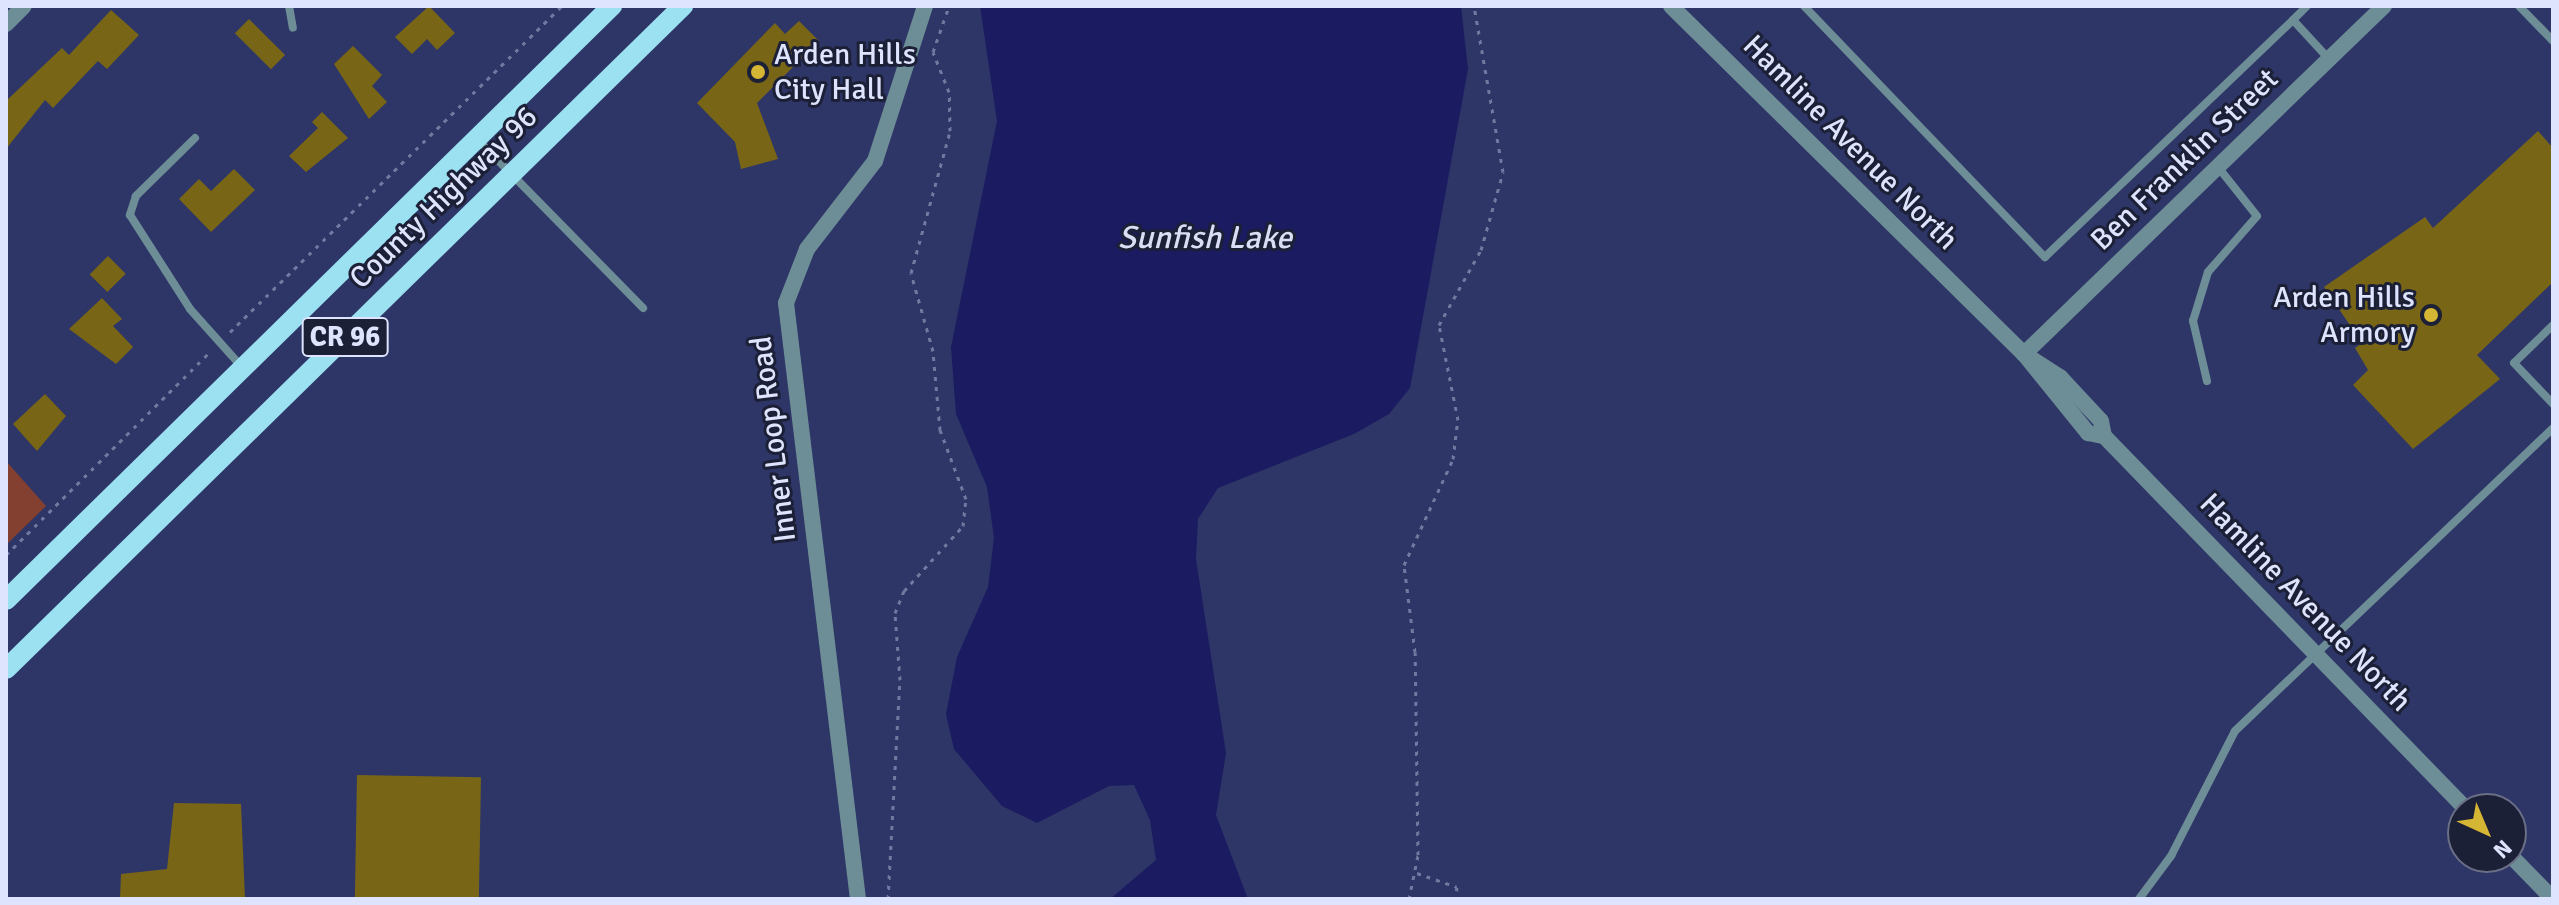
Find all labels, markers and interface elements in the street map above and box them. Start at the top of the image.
street label: Hamline Avenue North [1735,28,1965,258]
place label: Arden Hills City Hall [774,37,916,108]
street label: Ben Franklin Street [2084,62,2286,258]
marker: Arden Hills City Hall [749,63,767,81]
street label: County Highway 96 [343,99,545,297]
water label: Sunfish Lake [1118,219,1292,257]
place label: Arden Hills Armory [2273,280,2415,350]
marker: Arden Hills Armory [2422,306,2440,324]
road number: CR 96 [301,313,389,361]
street label: Inner Loop Road [744,334,804,544]
street label: Hamline Avenue North [2192,487,2418,719]
north arrow [2447,793,2527,873]
text: N [2488,834,2518,864]

